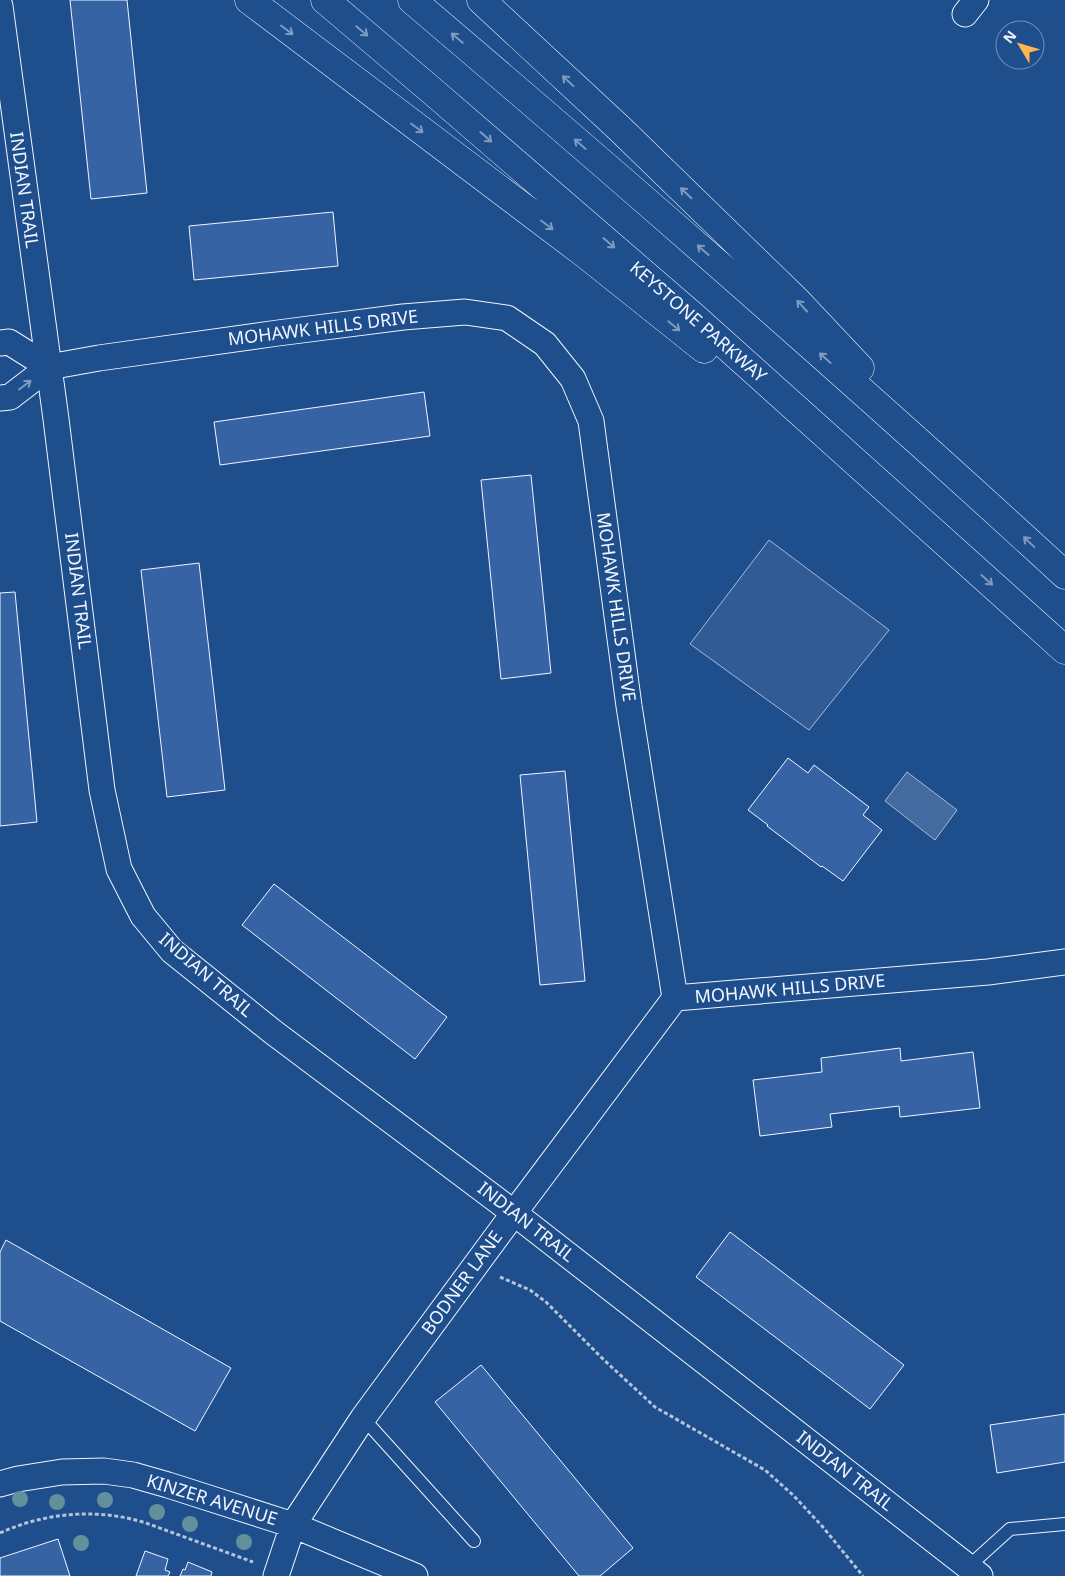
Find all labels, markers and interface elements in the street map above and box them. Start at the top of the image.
north arrow [995,20,1045,70]
one-way arrow [280,24,293,35]
one-way arrow [356,26,369,37]
text: N [998,26,1020,47]
one-way arrow [451,33,464,44]
one-way arrow [562,75,575,87]
one-way arrow [410,122,423,133]
street label: INDIAN TRAIL [5,130,45,250]
one-way arrow [479,131,492,143]
one-way arrow [574,139,587,150]
one-way arrow [680,187,692,199]
one-way arrow [540,220,553,231]
one-way arrow [602,238,615,249]
one-way arrow [697,245,710,256]
street label: KEYSTONE PARKWAY [625,255,773,388]
one-way arrow [796,300,808,313]
street label: MOHAWK HILLS DRIVE [227,303,419,351]
one-way arrow [668,320,681,331]
one-way arrow [818,352,831,364]
one-way arrow [18,380,32,390]
street label: MOHAWK HILLS DRIVE [592,511,642,703]
street label: INDIAN TRAIL [60,531,98,650]
one-way arrow [1023,536,1036,548]
one-way arrow [981,574,994,586]
street label: INDIAN TRAIL [155,927,259,1022]
street label: MOHAWK HILLS DRIVE [694,968,886,1008]
street label: INDIAN TRAIL [473,1176,580,1267]
street label: BODNER LANE [415,1226,507,1339]
street label: INDIAN TRAIL [792,1425,899,1516]
street label: KINZER AVENUE [144,1468,281,1530]

